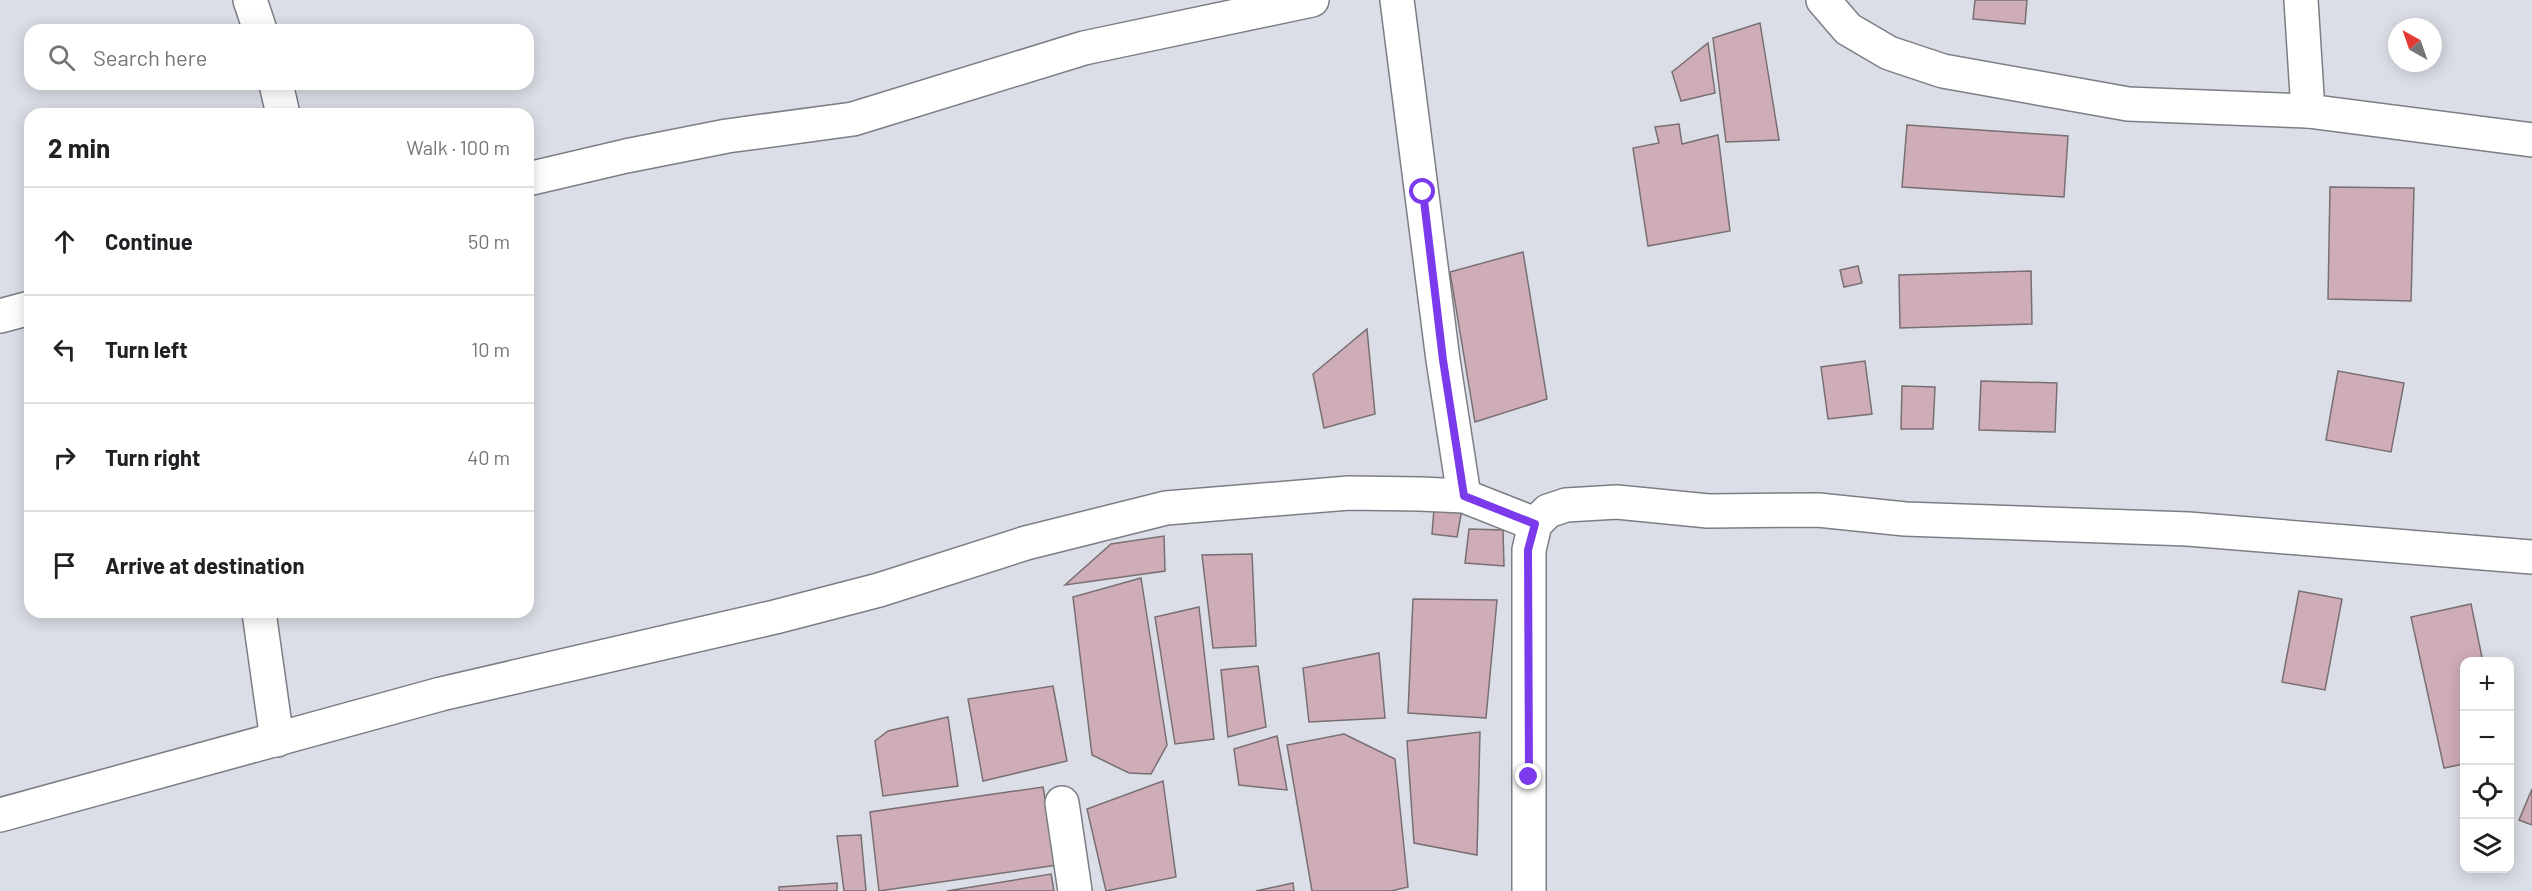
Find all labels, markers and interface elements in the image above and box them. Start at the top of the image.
north arrow [2388,18,2442,72]
search box [24,24,534,90]
icon: search [45,41,78,74]
text: Search here [93,44,207,70]
text: 2 min [48,132,110,163]
text: Walk · 100 m [406,135,510,159]
route start [1409,178,1435,204]
icon: ahead [48,225,81,258]
text: Continue [105,228,193,254]
text: 50 m [468,229,510,253]
icon: left [48,333,81,366]
text: Turn left [105,336,188,362]
text: 10 m [471,337,510,361]
icon: right [48,441,81,474]
text: Turn right [105,444,200,470]
text: 40 m [467,445,510,469]
icon: arrive [48,549,81,582]
text: Arrive at destination [105,552,304,578]
map controls [2460,657,2514,873]
button: + [2460,657,2514,711]
button: − [2460,711,2514,765]
route end [1515,763,1541,789]
button: locate [2460,765,2514,819]
button: layers [2460,819,2514,873]

